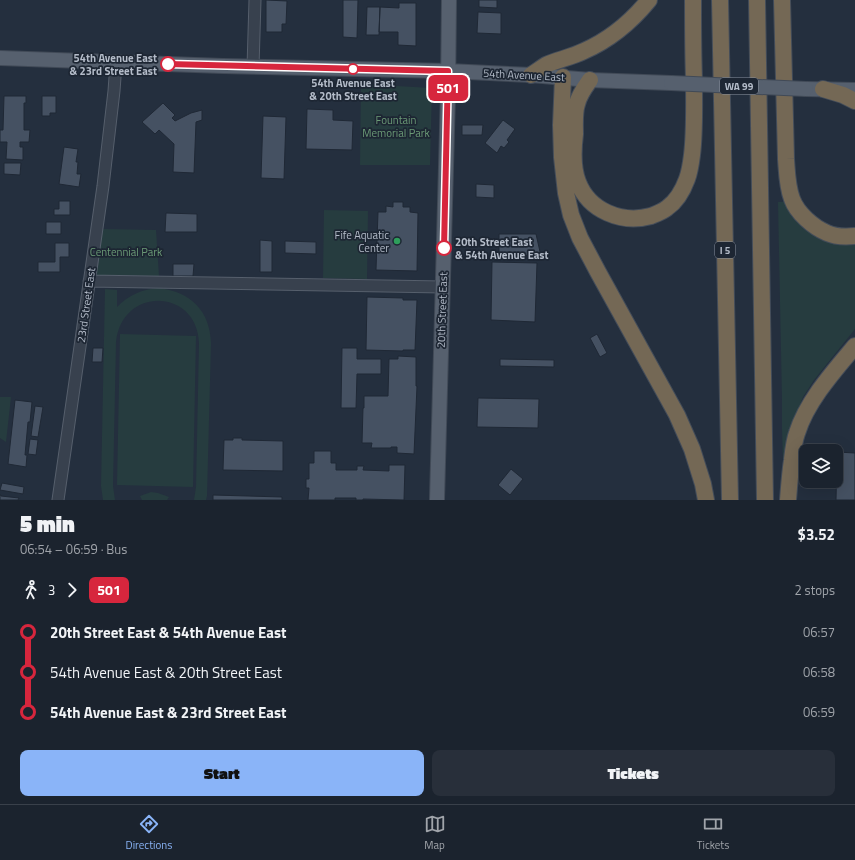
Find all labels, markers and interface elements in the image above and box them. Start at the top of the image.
place label: 54th Avenue East & 23rd Street East [69,50,157,79]
marker: 54th Avenue East & 23rd Street East [160,56,176,72]
marker: 54th Avenue East & 20th Street East [347,63,359,75]
street label: 54th Avenue East [483,65,565,85]
place label: 54th Avenue East & 20th Street East [309,75,397,104]
line badge: 501 [425,75,471,101]
text: 501 [436,77,460,98]
road number: WA 99 [720,78,758,94]
park label: Fountain Memorial Park [362,112,430,141]
place label: Fife Aquatic Center [335,227,389,256]
place label: 20th Street East & 54th Avenue East [455,234,549,263]
marker: Fife Aquatic Center [392,236,402,246]
marker: 20th Street East & 54th Avenue East [436,240,452,256]
road number: I 5 [715,242,735,258]
park label: Centennial Park [90,244,163,260]
street label: 23rd Street East [73,266,99,344]
street label: 20th Street East [433,272,451,348]
map controls [799,444,843,488]
button: layers [799,444,843,488]
text: 5 min [20,507,75,541]
text: $3.52 [798,523,835,546]
text: 06:54 – 06:59 · Bus [20,539,127,559]
icon: walk [20,579,42,601]
icon: forward [61,579,83,601]
text: 501 [97,579,121,600]
text: 3 [48,580,55,600]
text: 2 stops [794,580,835,600]
text: 20th Street East & 54th Avenue East [50,621,286,644]
text: 06:57 [803,622,835,642]
text: 54th Avenue East & 20th Street East [50,661,282,684]
text: 06:58 [803,662,835,682]
text: 54th Avenue East & 23rd Street East [50,701,286,724]
text: 06:59 [803,702,835,722]
button: Start [20,750,424,796]
button: Tickets [432,750,835,796]
tab: Directions [126,813,172,853]
tab: Map [424,813,446,853]
tab: Tickets [697,813,729,853]

